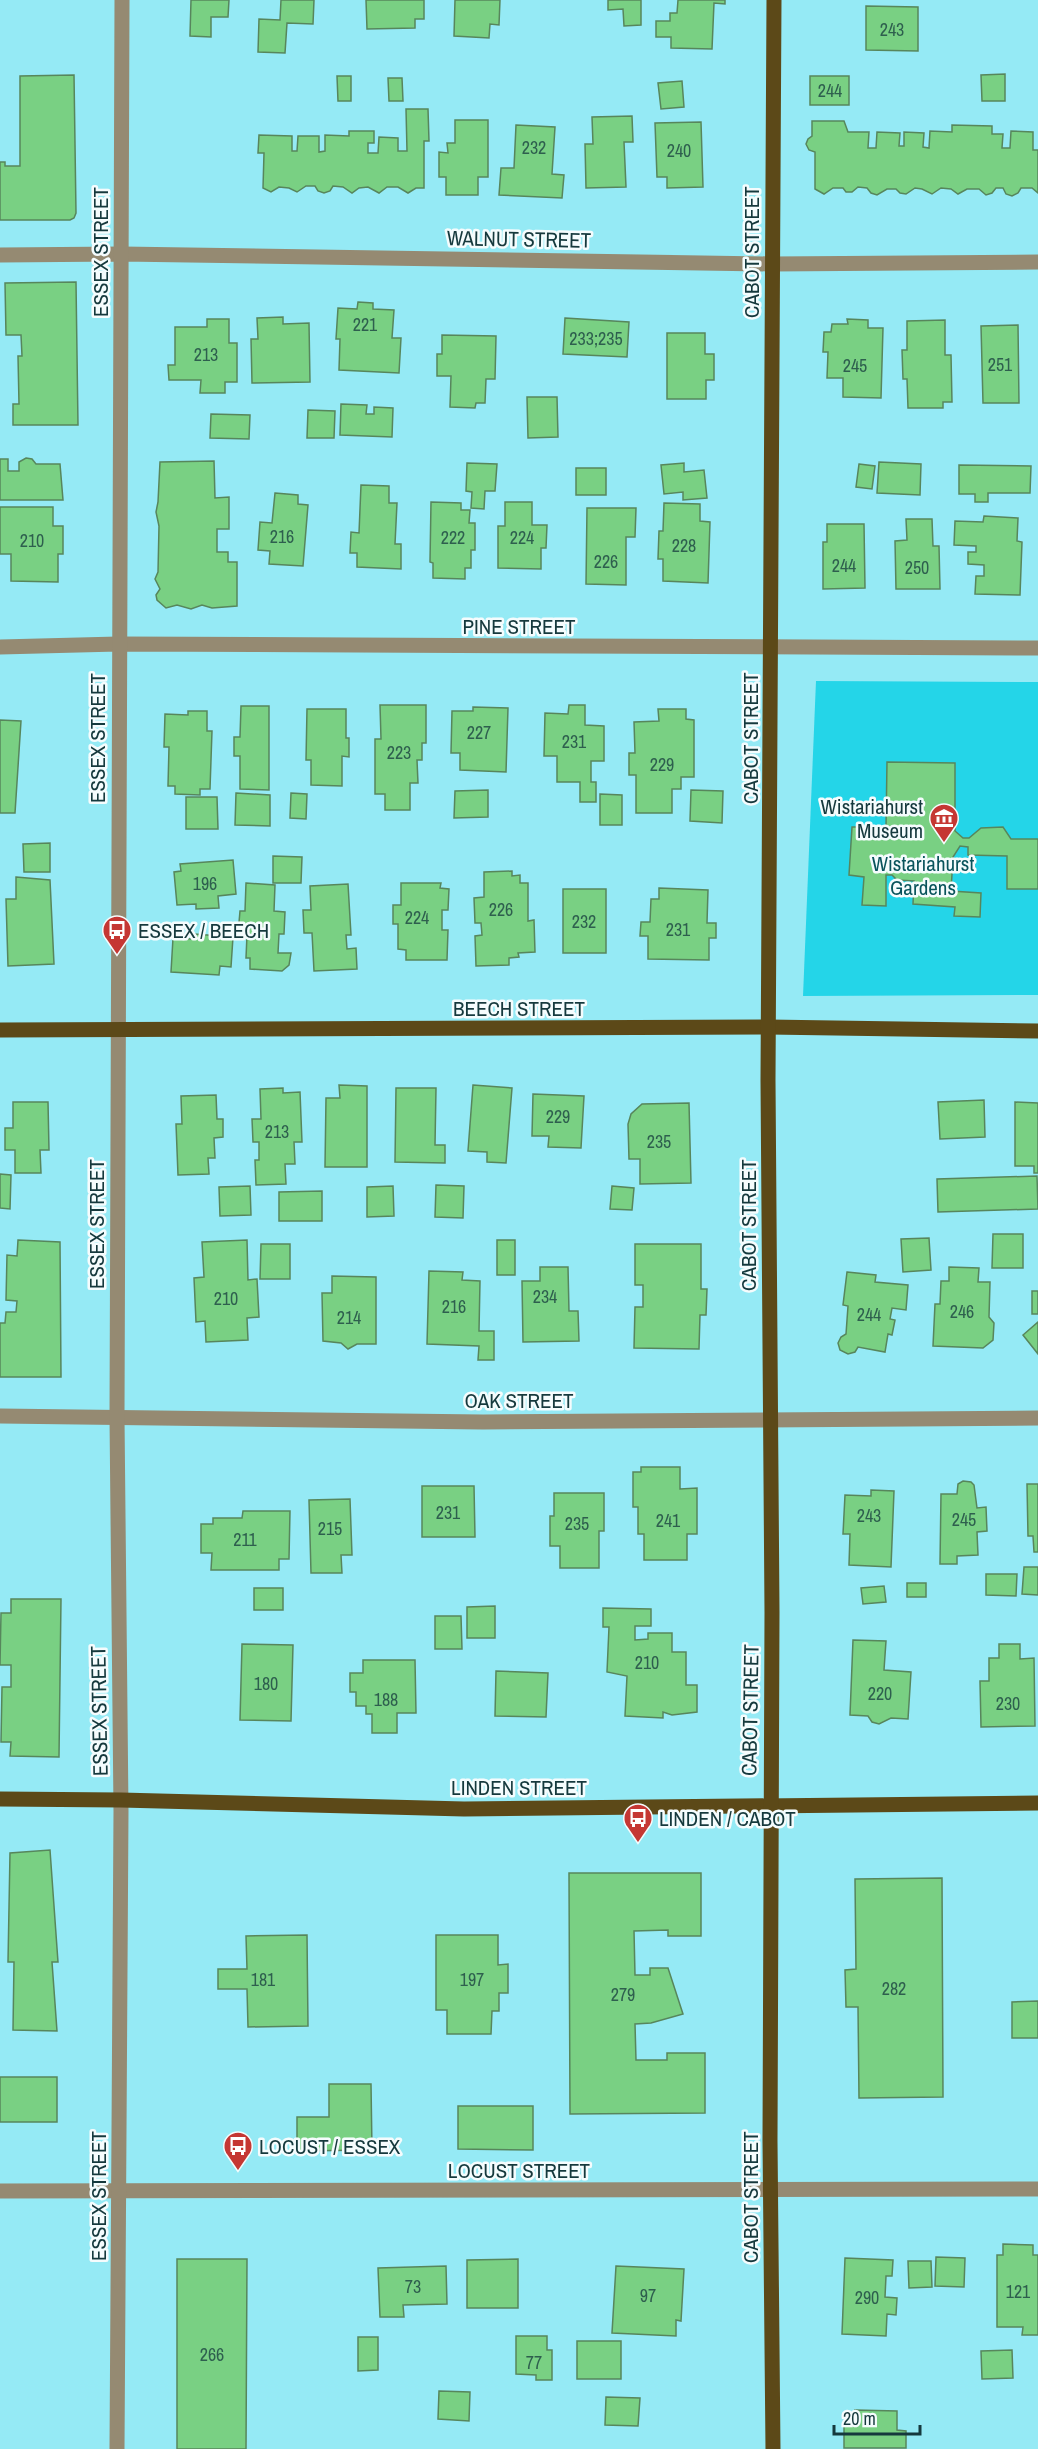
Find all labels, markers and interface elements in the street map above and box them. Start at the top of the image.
house number: 243 [880,17,904,42]
house number: 244 [818,78,842,103]
house number: 232 [522,135,546,160]
house number: 240 [667,138,691,163]
street label: ESSEX STREET [86,186,115,317]
street label: CABOT STREET [737,186,766,318]
street label: WALNUT STREET [447,223,592,255]
house number: 221 [353,312,378,337]
house number: 233;235 [569,326,623,351]
house number: 213 [194,342,218,367]
house number: 251 [988,352,1013,377]
house number: 245 [843,353,867,378]
house number: 216 [270,524,294,549]
house number: 222 [441,525,465,550]
house number: 224 [510,525,534,550]
house number: 210 [20,528,44,553]
house number: 228 [672,533,696,558]
house number: 226 [594,549,618,574]
house number: 244 [832,553,856,578]
house number: 250 [905,555,929,580]
street label: PINE STREET [463,612,576,641]
street label: ESSEX STREET [83,672,112,803]
street label: CABOT STREET [736,672,765,804]
house number: 227 [467,720,491,745]
house number: 231 [562,729,587,754]
house number: 223 [387,740,411,765]
house number: 229 [650,752,674,777]
place label: Wistariahurst Museum [821,792,923,845]
museum icon: Wistariahurst Museum [928,802,960,844]
park label: Wistariahurst Gardens [872,849,974,902]
house number: 196 [193,871,217,896]
house number: 226 [489,897,513,922]
house number: 224 [405,905,429,930]
house number: 232 [572,909,596,934]
bus stop icon: ESSEX / BEECH [101,914,133,956]
place label: ESSEX / BEECH [138,916,269,945]
house number: 231 [666,917,691,942]
street label: BEECH STREET [453,994,585,1023]
house number: 229 [546,1104,570,1129]
house number: 213 [265,1119,289,1144]
house number: 235 [647,1129,671,1154]
street label: ESSEX STREET [82,1158,111,1289]
street label: CABOT STREET [734,1159,763,1291]
house number: 234 [533,1284,557,1309]
house number: 210 [214,1286,238,1311]
house number: 216 [442,1294,466,1319]
house number: 246 [950,1299,974,1324]
house number: 244 [857,1302,881,1327]
house number: 214 [337,1305,361,1330]
street label: OAK STREET [464,1386,574,1415]
house number: 231 [436,1500,461,1525]
house number: 243 [857,1503,881,1528]
house number: 245 [952,1507,976,1532]
house number: 241 [656,1508,681,1533]
house number: 235 [565,1511,589,1536]
house number: 215 [318,1516,342,1541]
house number: 211 [233,1527,258,1552]
street label: CABOT STREET [734,1643,766,1776]
street label: ESSEX STREET [83,1645,115,1776]
house number: 210 [635,1650,659,1675]
house number: 180 [254,1671,278,1696]
house number: 220 [868,1681,892,1706]
house number: 188 [374,1687,398,1712]
house number: 230 [996,1691,1020,1716]
street label: LINDEN STREET [451,1773,587,1802]
bus stop icon: LINDEN / CABOT [622,1802,654,1844]
place label: LINDEN / CABOT [659,1804,796,1833]
house number: 181 [251,1967,276,1992]
house number: 197 [460,1967,484,1992]
house number: 282 [882,1976,906,2001]
house number: 279 [611,1982,635,2007]
street label: ESSEX STREET [84,2130,113,2261]
bus stop icon: LOCUST / ESSEX [222,2130,254,2172]
street label: CABOT STREET [736,2131,765,2263]
place label: LOCUST / ESSEX [259,2132,401,2161]
street label: LOCUST STREET [448,2156,591,2185]
house number: 73 [405,2274,421,2299]
house number: 121 [1006,2279,1031,2304]
house number: 97 [640,2283,656,2308]
house number: 290 [855,2285,879,2310]
house number: 266 [200,2342,224,2367]
house number: 77 [526,2350,542,2375]
scale bar [834,2398,920,2436]
text: 20 m [843,2406,876,2431]

